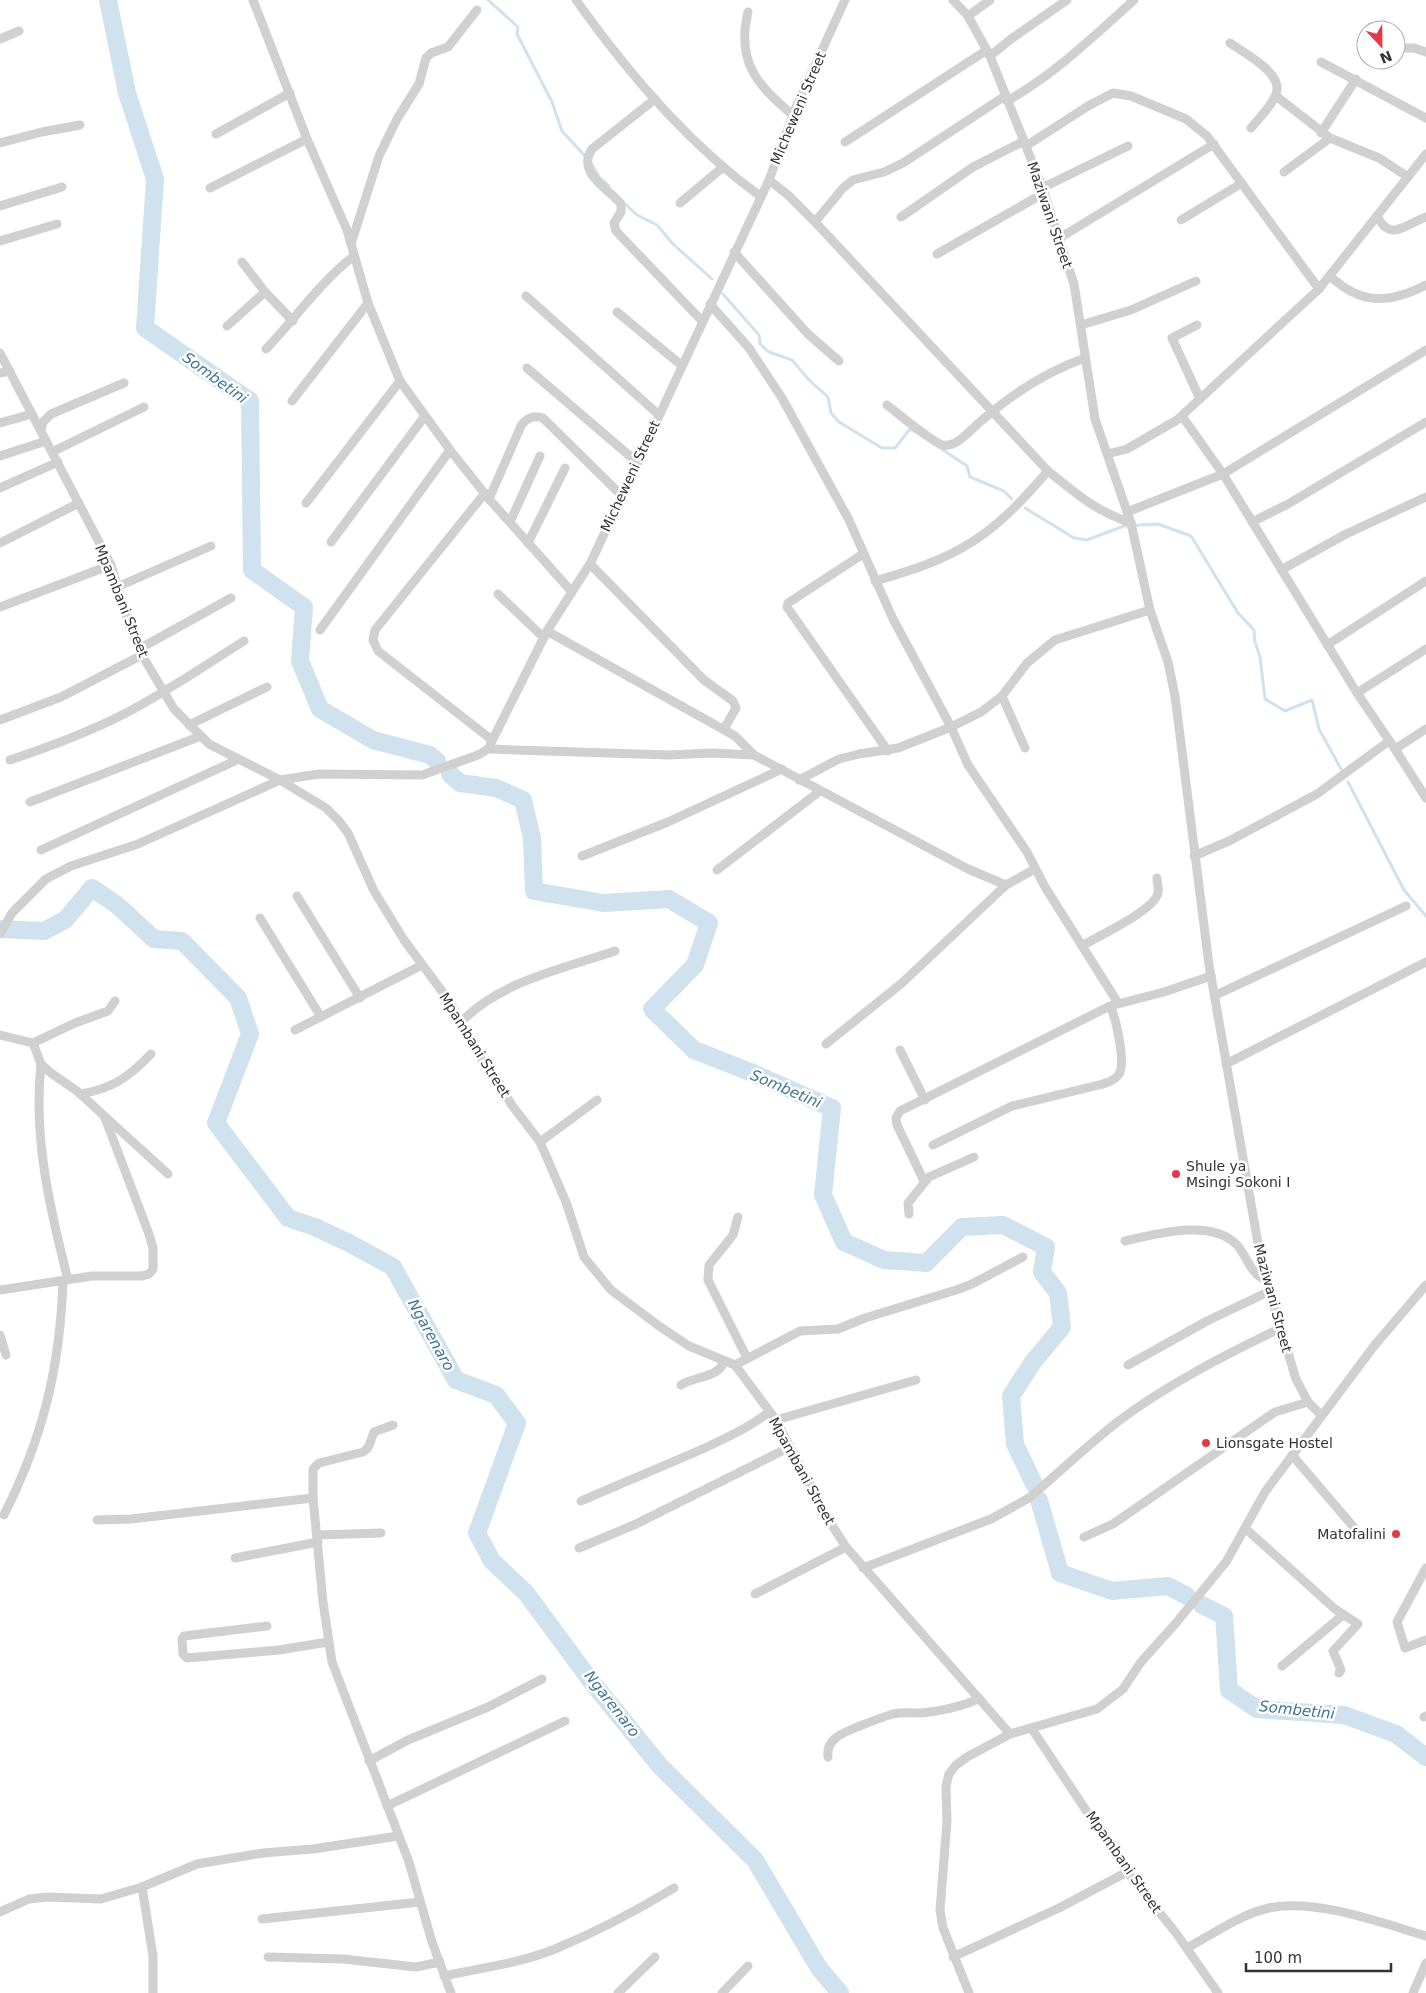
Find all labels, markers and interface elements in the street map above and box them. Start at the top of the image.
north arrow [1356,20,1406,70]
text: N [1377,47,1394,67]
street label: Micheweni Street [767,49,829,167]
street label: Maziwani Street [1024,160,1076,271]
water label: Sombetini [179,348,252,408]
street label: Micheweni Street [597,417,663,534]
street label: Mpambani Street [92,542,152,660]
street label: Mpambani Street [436,990,514,1101]
water label: Sombetini [748,1066,825,1112]
place label: Shule ya Msingi Sokoni I [1186,1158,1290,1190]
marker: Shule ya Msingi Sokoni I [1170,1168,1182,1180]
street label: Maziwani Street [1251,1242,1295,1354]
water label: Ngarenaro [404,1296,458,1374]
street label: Mpambani Street [766,1414,838,1528]
place label: Lionsgate Hostel [1216,1435,1333,1451]
marker: Lionsgate Hostel [1200,1437,1212,1449]
place label: Matofalini [1317,1526,1386,1542]
marker: Matofalini [1390,1528,1402,1540]
water label: Ngarenaro [580,1667,644,1741]
water label: Sombetini [1258,1697,1336,1723]
street label: Mpambani Street [1083,1808,1165,1916]
scale bar [1246,1940,1391,1972]
text: 100 m [1254,1949,1302,1967]

